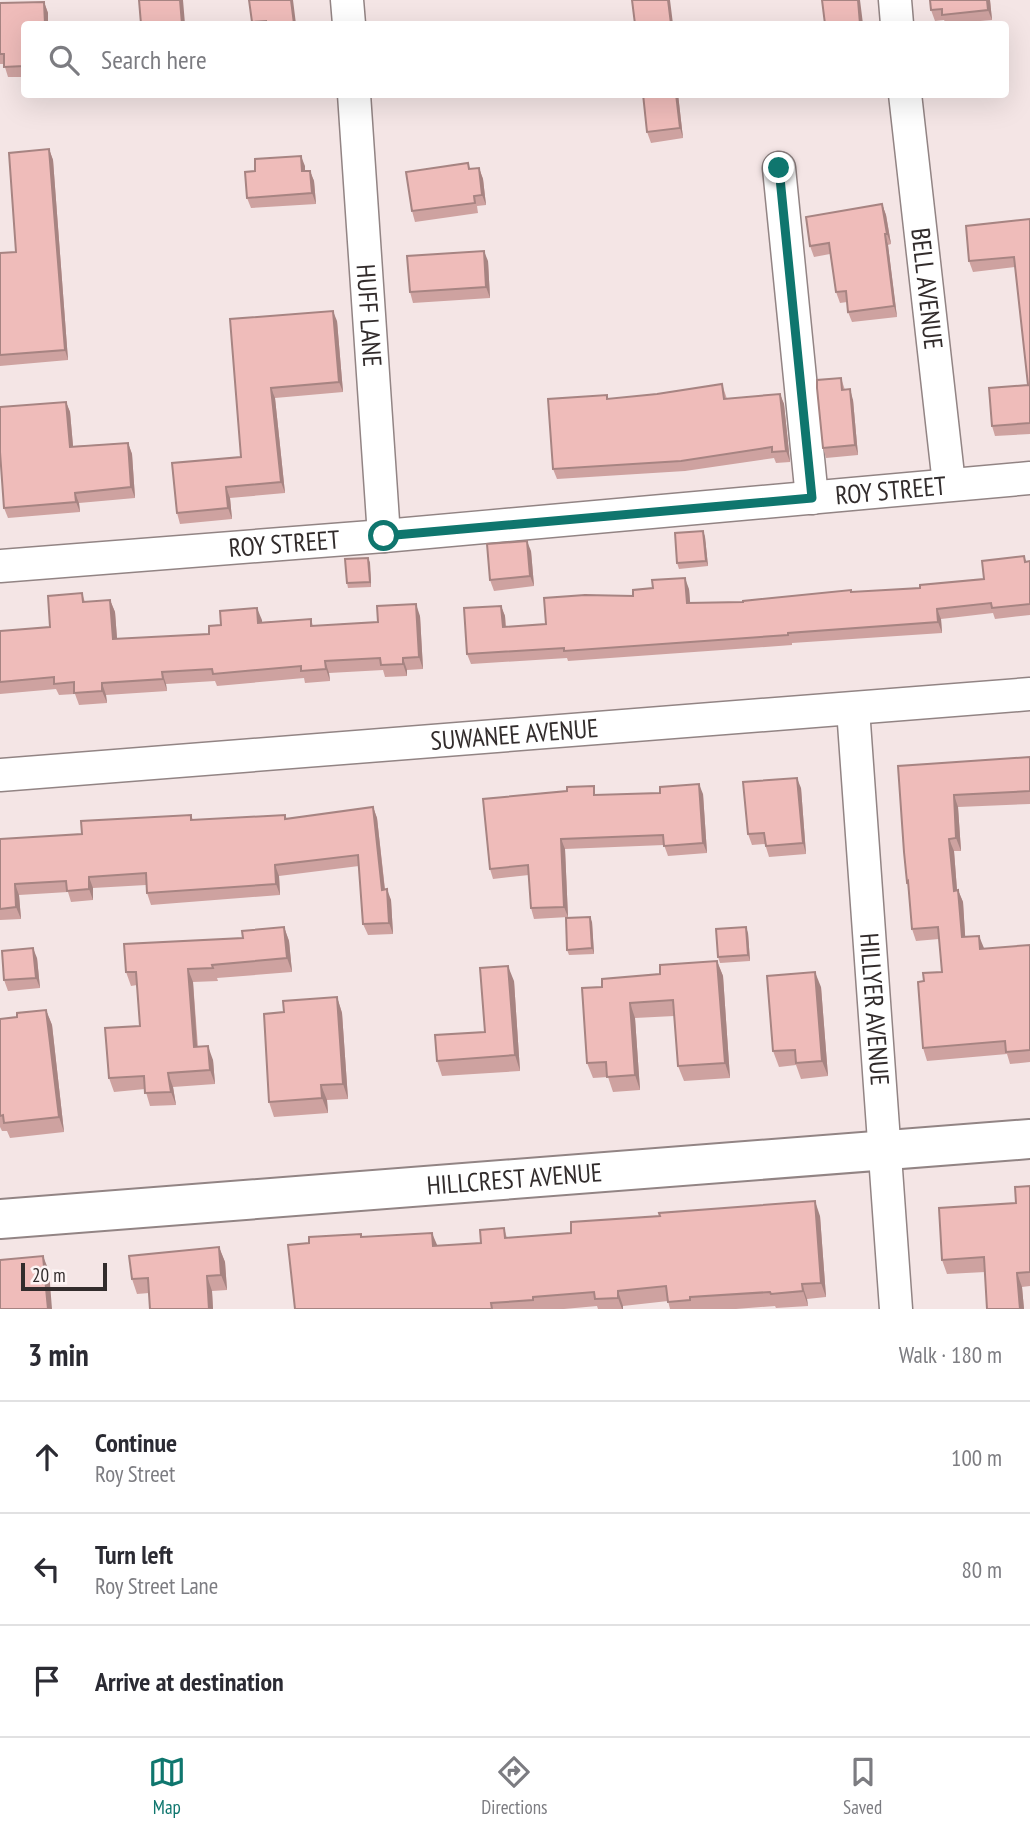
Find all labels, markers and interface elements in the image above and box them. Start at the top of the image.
search box [21,21,1009,98]
icon: search [45,41,83,79]
text: Search here [101,43,207,76]
route end [763,152,794,183]
street label: BELL AVENUE [904,226,951,351]
street label: HUFF LANE [350,263,389,368]
street label: ROY STREET [834,469,948,511]
route start [368,520,399,551]
street label: ROY STREET [227,522,341,564]
street label: SUWANEE AVENUE [429,711,599,757]
street label: HILLYER AVENUE [853,932,897,1087]
street label: HILLCREST AVENUE [426,1155,603,1202]
scale bar [21,1260,107,1292]
text: 20 m [32,1263,66,1287]
text: 3 min [28,1335,89,1374]
text: Walk · 180 m [899,1340,1002,1369]
text: Continue [95,1426,177,1459]
icon: ahead [28,1438,66,1476]
text: 100 m [951,1443,1002,1472]
text: Roy Street [95,1459,175,1488]
text: Turn left [95,1538,173,1571]
icon: left [28,1550,66,1588]
text: 80 m [961,1555,1002,1584]
text: Roy Street Lane [95,1571,218,1600]
icon: arrive [28,1662,66,1700]
text: Arrive at destination [95,1665,284,1698]
tab: Map [148,1753,186,1819]
tab: Directions [481,1753,547,1819]
tab: Saved [843,1753,882,1819]

